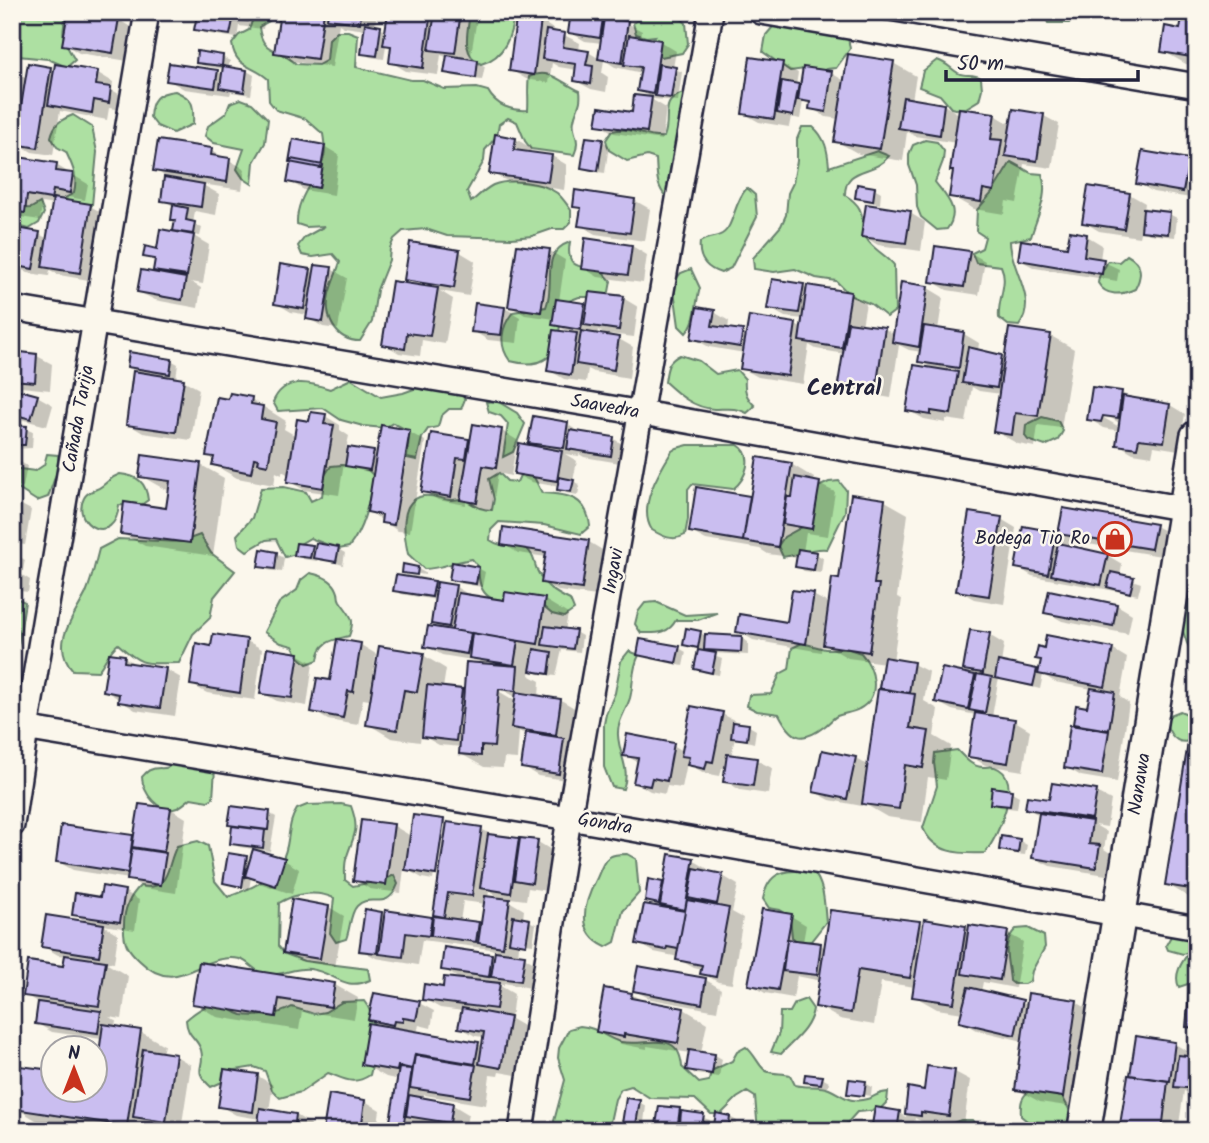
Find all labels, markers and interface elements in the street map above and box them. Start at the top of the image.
scale bar [946,38,1139,82]
text: 50 m [957,48,1004,81]
street label: Cañada Tarija [55,363,103,475]
district label: Central [807,371,882,407]
street label: Saavedra [568,386,642,428]
shop icon: Bodega Tio Ro [1096,520,1134,558]
place label: Bodega Tio Ro [975,524,1090,554]
street label: Ingavi [595,544,633,597]
street label: Nanawa [1120,751,1160,817]
street label: Gondra [575,804,635,844]
north arrow [38,1034,108,1104]
text: N [68,1039,80,1069]

